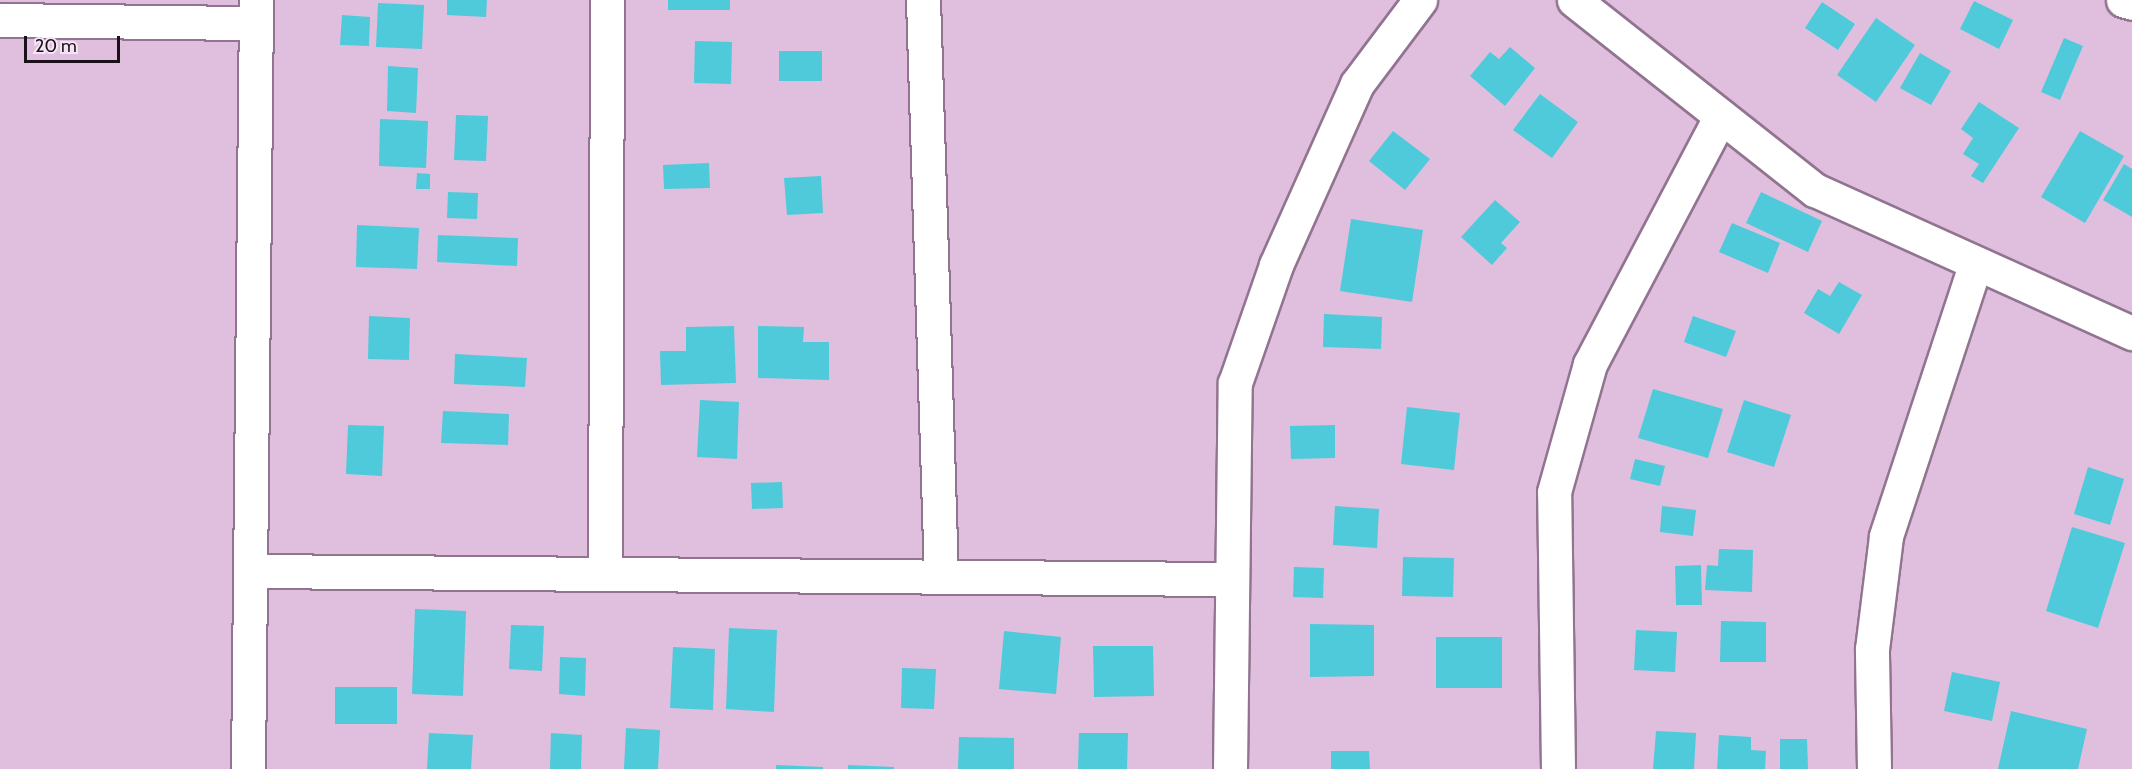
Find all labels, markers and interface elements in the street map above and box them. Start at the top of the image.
scale bar [27,24,123,62]
text: 20 m [35,35,77,57]

